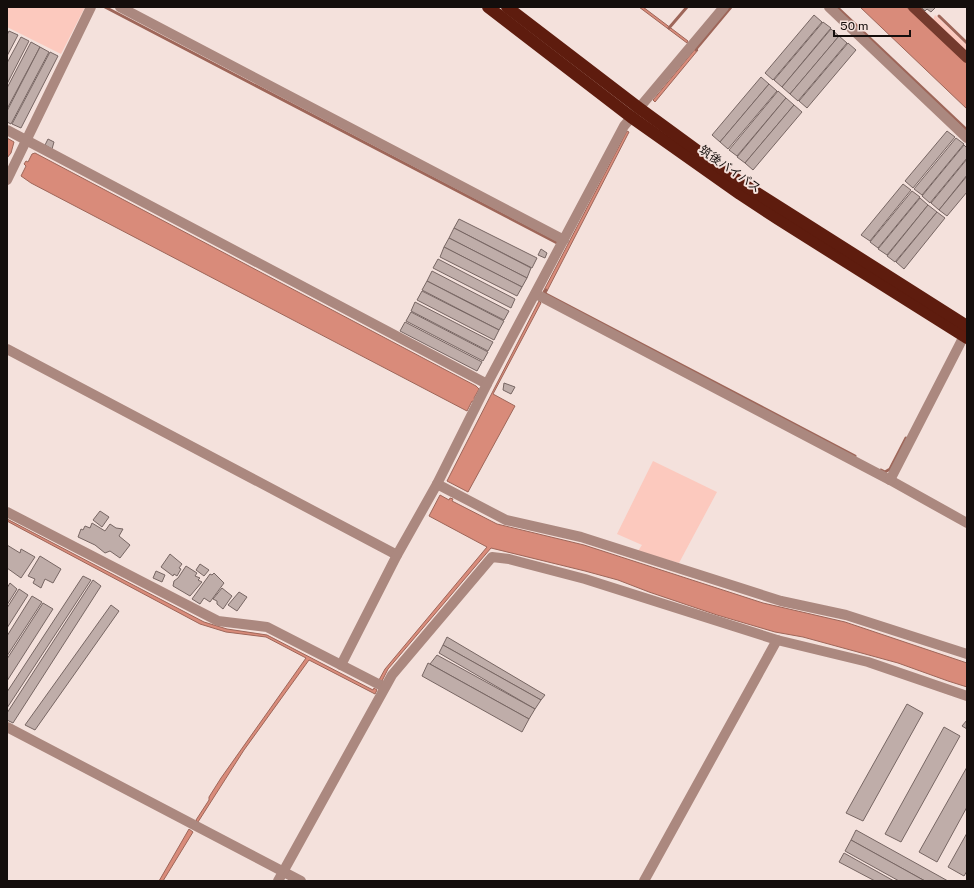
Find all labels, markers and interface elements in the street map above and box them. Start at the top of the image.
scale bar [834,12,910,38]
text: 50 m [840,19,868,33]
street label: 筑後バイパス [697,143,763,195]

